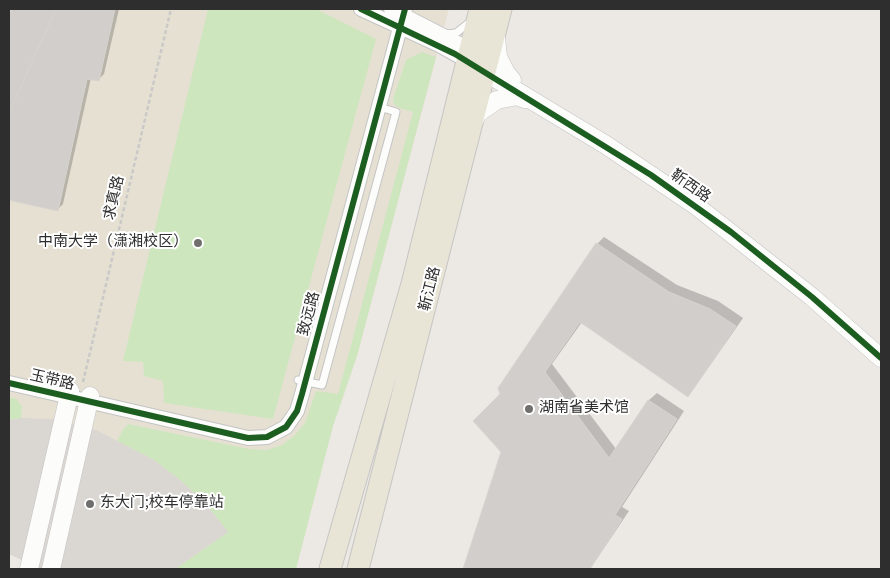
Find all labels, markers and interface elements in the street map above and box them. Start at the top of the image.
street label: 靳西路 [666,167,714,207]
street label: 求真路 [101,174,129,222]
place label: 中南大学（潇湘校区） [38,234,188,252]
marker: 中南大学（潇湘校区） [192,237,204,249]
street label: 靳江路 [417,265,445,313]
street label: 致远路 [295,290,325,338]
street label: 玉带路 [28,367,76,395]
place label: 湖南省美术馆 [539,400,629,418]
marker: 湖南省美术馆 [523,403,535,415]
place label: 东大门;校车停靠站 [100,495,224,513]
marker: 东大门;校车停靠站 [84,498,96,510]

